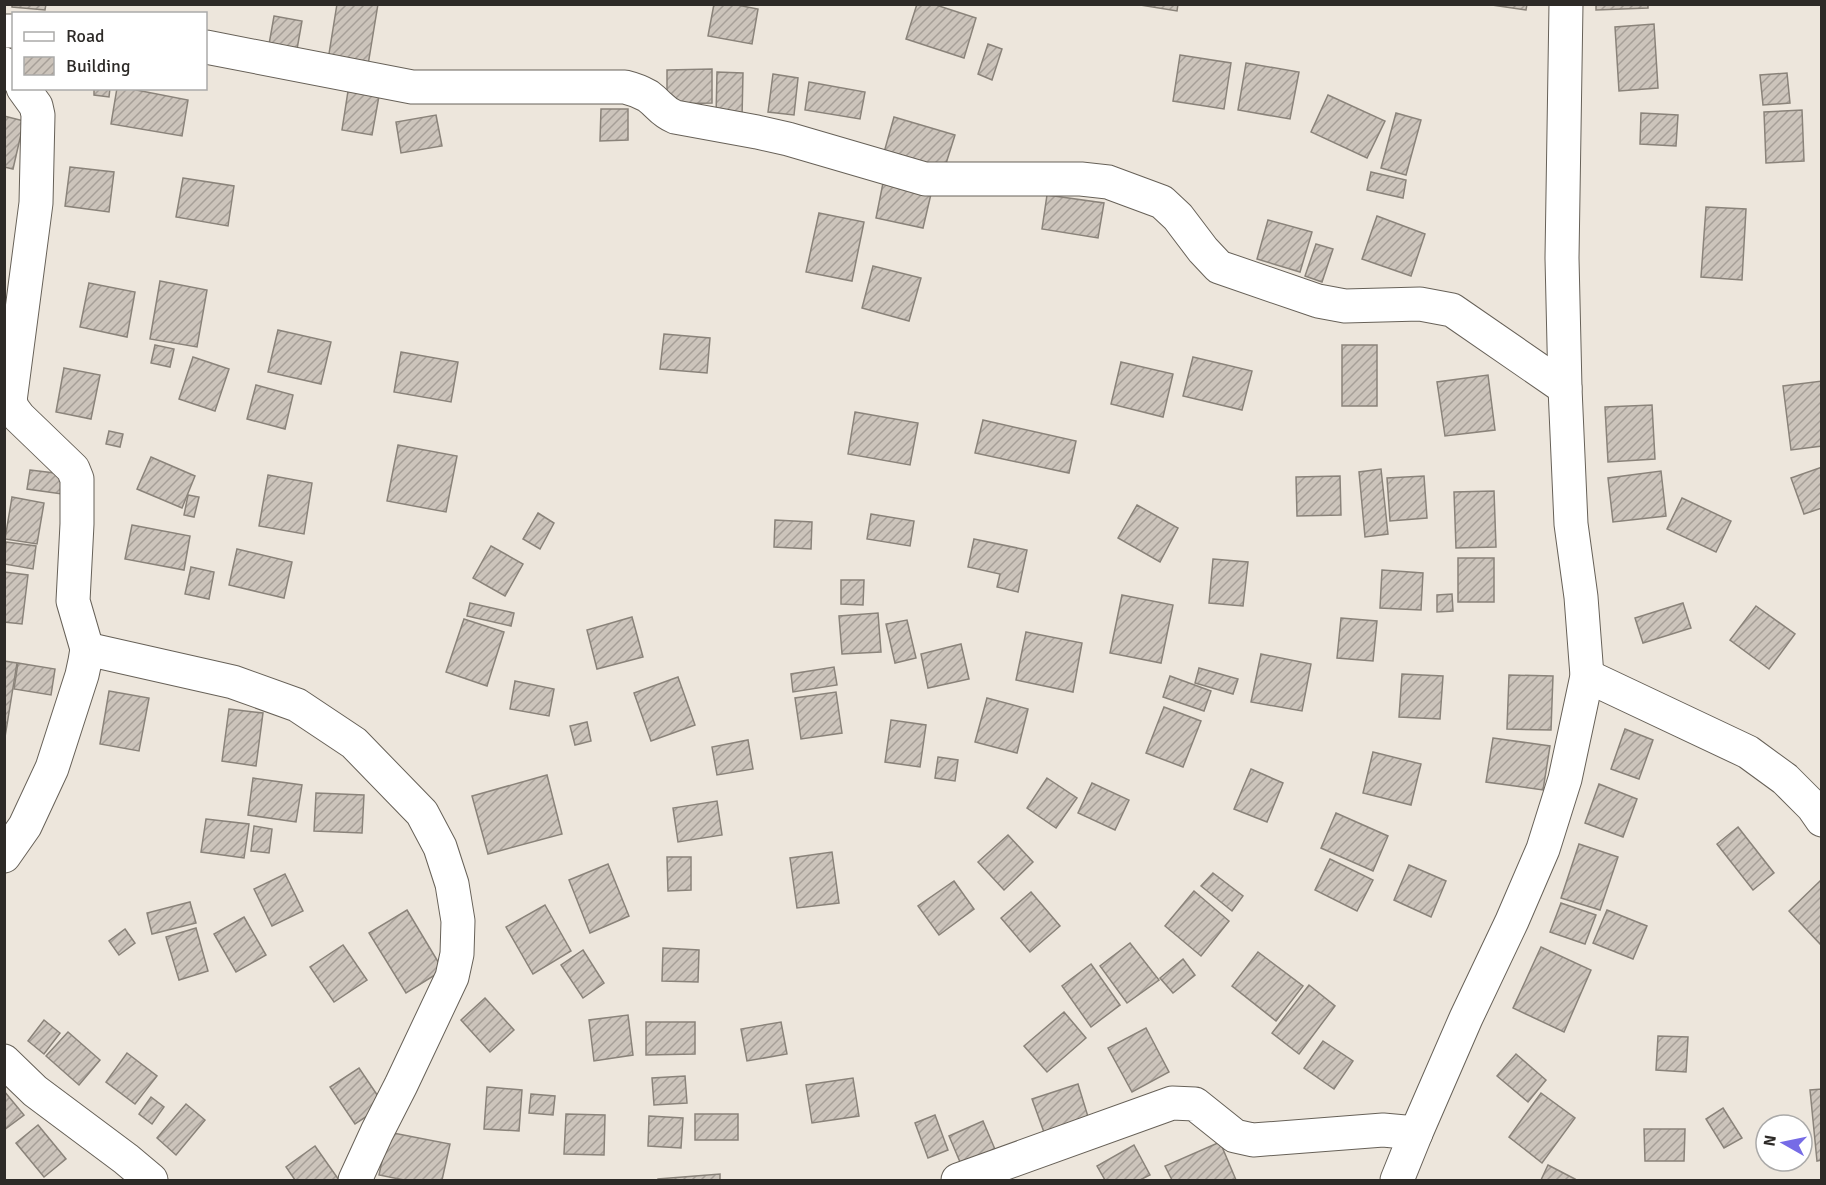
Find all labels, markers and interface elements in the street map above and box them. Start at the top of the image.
legend [12,12,207,90]
text: Road [66,25,105,47]
text: Building [66,55,130,77]
north arrow [1754,1113,1814,1173]
text: N [1759,1134,1781,1148]

